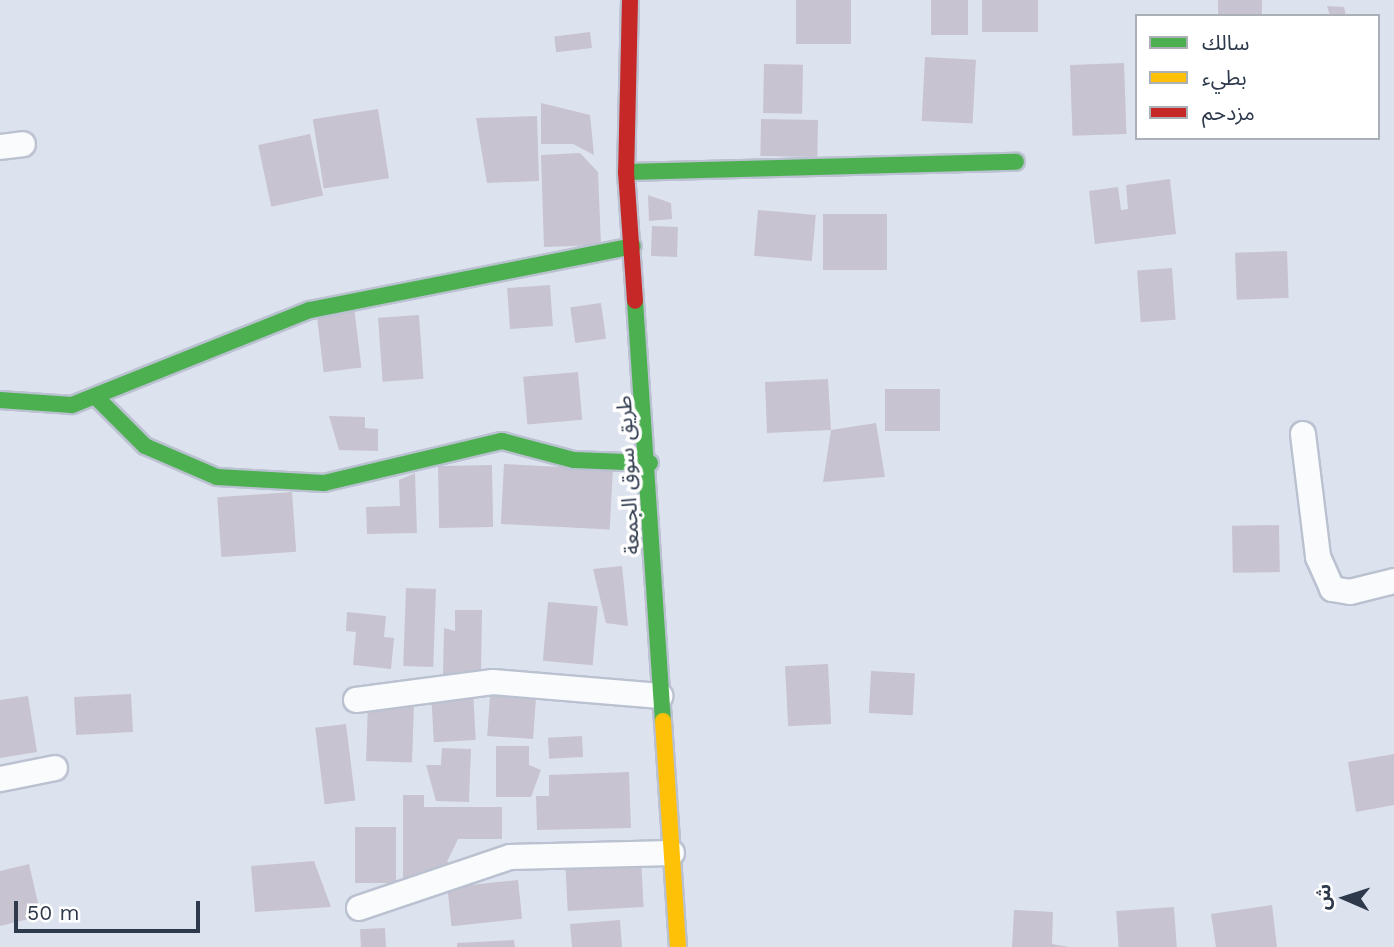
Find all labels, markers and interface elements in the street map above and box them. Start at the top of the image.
legend [1135,14,1380,140]
text: سالك [1202,30,1249,55]
text: بطيء [1202,65,1247,90]
text: مزدحم [1202,100,1255,125]
street label: طريق سوق الجمعة [611,395,645,555]
north arrow [1310,863,1380,933]
text: ش [1311,883,1336,910]
scale bar [18,888,203,932]
text: 50 m [27,900,79,925]

